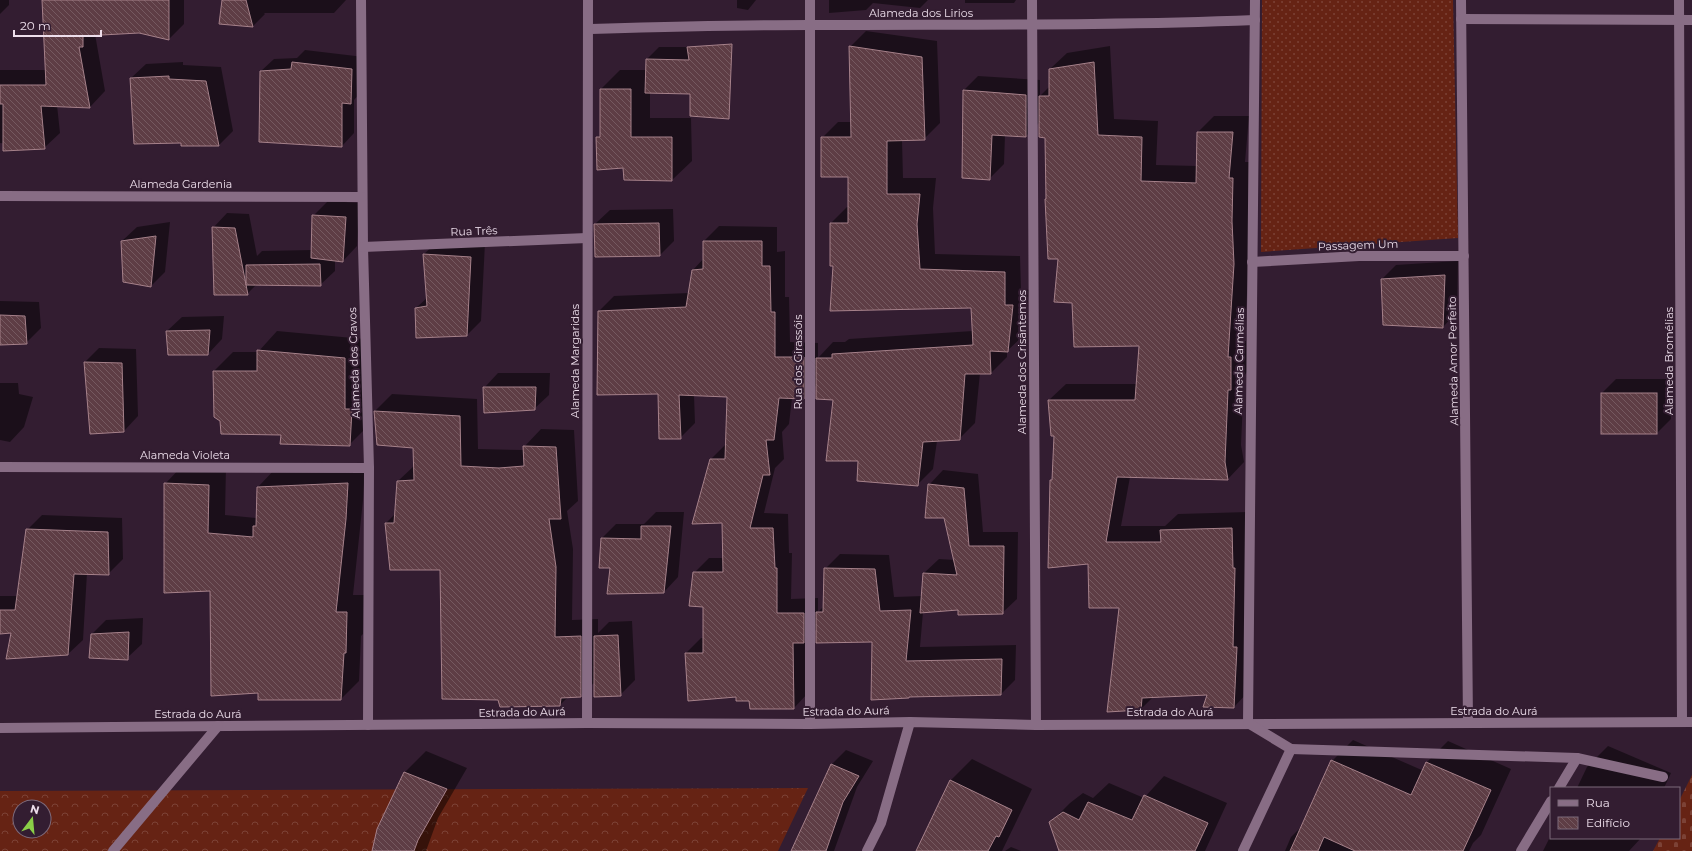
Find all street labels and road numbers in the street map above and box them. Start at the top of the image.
street label: Alameda dos Lirios [869,6,974,20]
street label: Alameda Gardenia [130,177,232,191]
street label: Rua Três [450,223,498,239]
street label: Passagem Um [1317,237,1399,253]
street label: Alameda dos Crisântemos [1015,289,1029,434]
street label: Alameda Amor Perfeito [1445,296,1461,426]
street label: Alameda Margaridas [568,303,582,418]
street label: Alameda Bromélias [1662,306,1676,415]
street label: Alameda dos Cravos [345,307,363,419]
street label: Alameda Carmélias [1231,307,1247,415]
street label: Rua dos Girassóis [791,314,805,410]
street label: Alameda Violeta [140,448,230,462]
street label: Estrada do Aurá [802,703,890,719]
street label: Estrada do Aurá [478,704,566,720]
street label: Estrada do Aurá [1450,704,1538,718]
street label: Estrada do Aurá [1126,705,1214,719]
street label: Estrada do Aurá [154,707,242,721]

